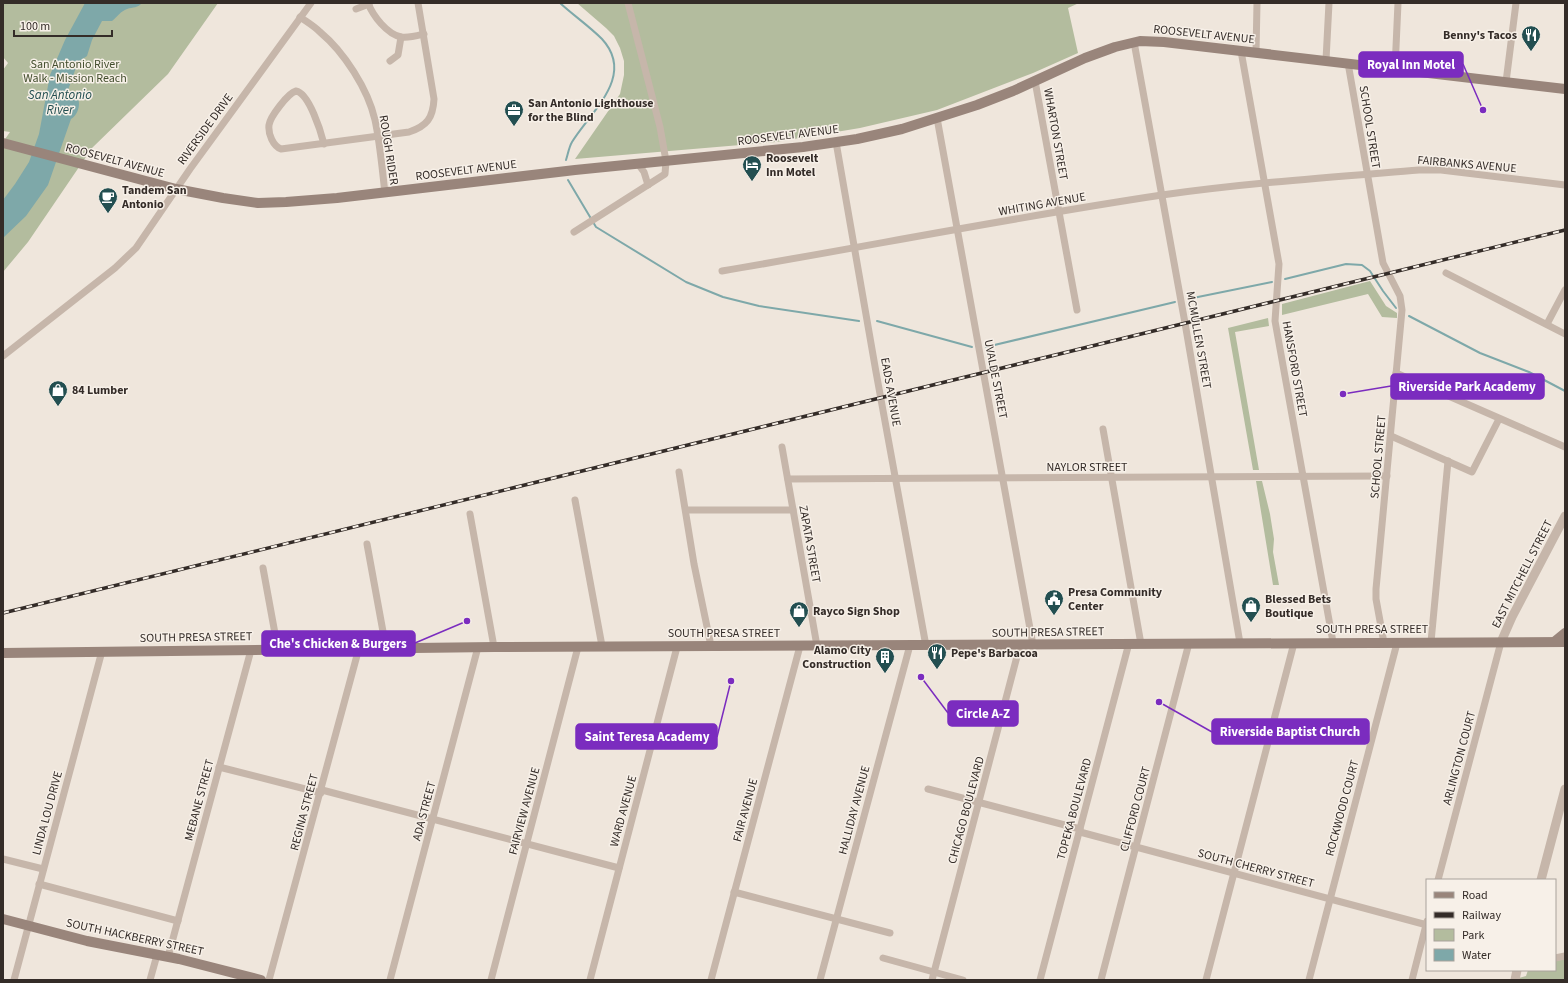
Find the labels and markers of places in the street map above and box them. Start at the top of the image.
restaurant icon: Benny's Tacos [1520,24,1542,52]
place label: Benny's Tacos [1443,27,1517,44]
callout: Royal Inn Motel [1359,52,1463,77]
place label: San Antonio Lighthouse for the Blind [528,95,654,126]
office icon: San Antonio Lighthouse for the Blind [503,99,525,127]
place label: Roosevelt Inn Motel [766,150,819,181]
hotel icon: Roosevelt Inn Motel [741,154,763,182]
place label: Tandem San Antonio [121,182,187,213]
cafe icon: Tandem San Antonio [97,186,119,214]
callout: Riverside Park Academy [1391,374,1544,399]
shop icon: 84 Lumber [47,379,69,407]
place label: 84 Lumber [72,382,128,399]
place label: Presa Community Center [1068,584,1163,615]
public building icon: Presa Community Center [1043,588,1065,616]
place label: Blessed Bets Boutique [1265,591,1331,622]
shop icon: Blessed Bets Boutique [1240,595,1262,623]
shop icon: Rayco Sign Shop [788,600,810,628]
place label: Rayco Sign Shop [813,603,900,620]
callout: Che's Chicken & Burgers [262,631,415,656]
place label: Alamo City Construction [802,642,872,673]
restaurant icon: Pepe's Barbacoa [926,642,948,670]
place label: Pepe's Barbacoa [951,645,1038,662]
building icon: Alamo City Construction [874,646,896,674]
callout: Circle A-Z [948,701,1018,726]
callout: Riverside Baptist Church [1212,719,1369,744]
callout: Saint Teresa Academy [576,724,717,749]

